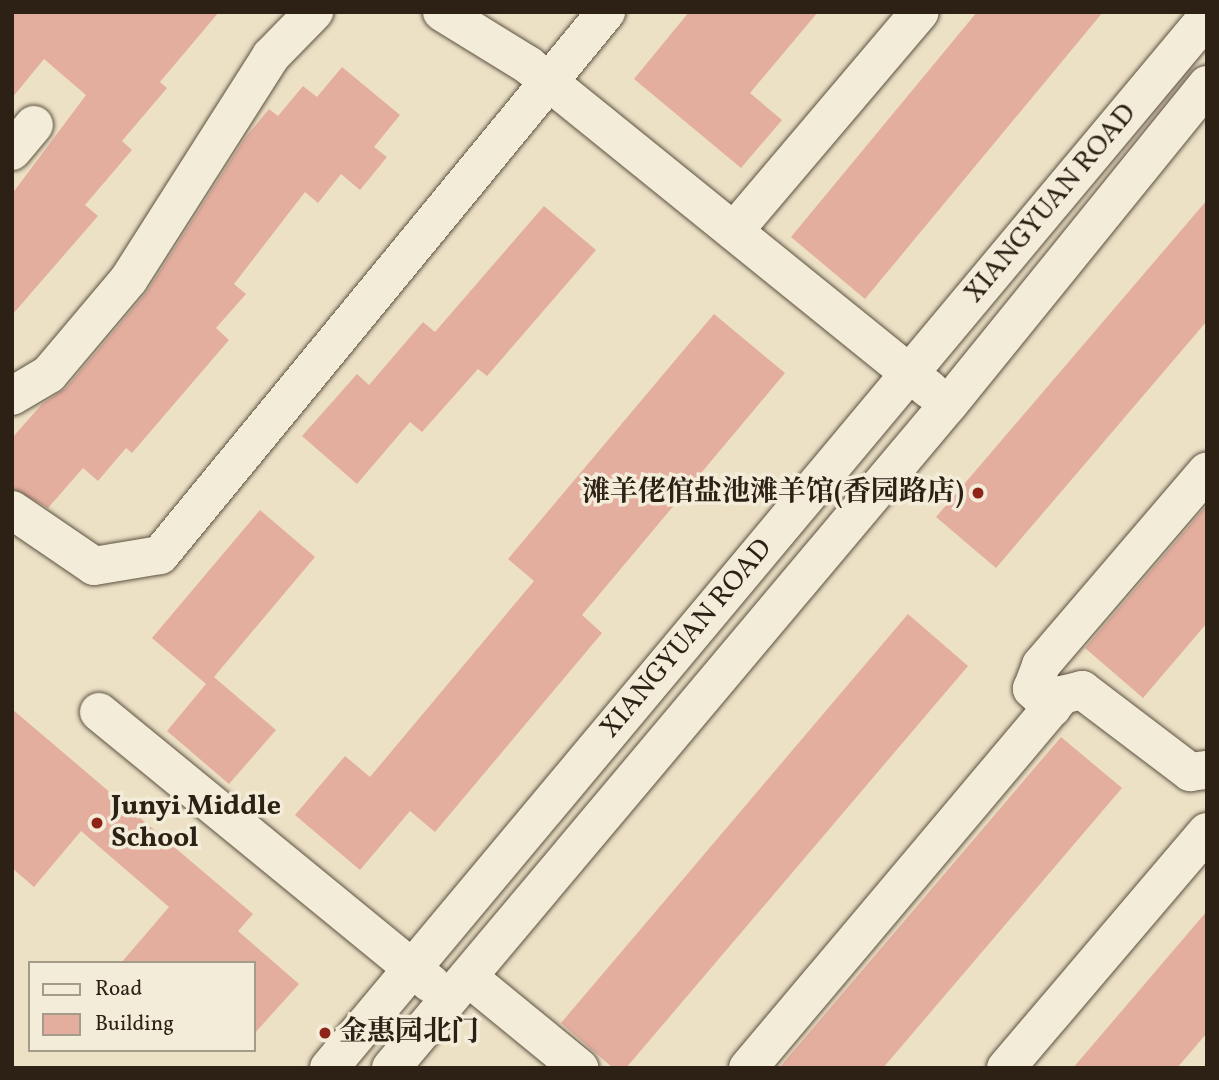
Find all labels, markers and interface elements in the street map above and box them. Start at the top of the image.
street label: XIANGYUAN ROAD [958,98,1144,310]
place label: 滩羊佬倌盐池滩羊馆(香园路店) [582,476,964,510]
marker: 滩羊佬倌盐池滩羊馆(香园路店) [970,485,986,501]
street label: XIANGYUAN ROAD [594,533,780,745]
place label: Junyi Middle School [111,790,281,856]
marker: Junyi Middle School [89,815,105,831]
legend [28,961,256,1052]
text: Road [95,975,142,1004]
text: Building [95,1010,174,1039]
place label: 金惠园北门 [339,1016,479,1050]
marker: 金惠园北门 [317,1025,333,1041]

